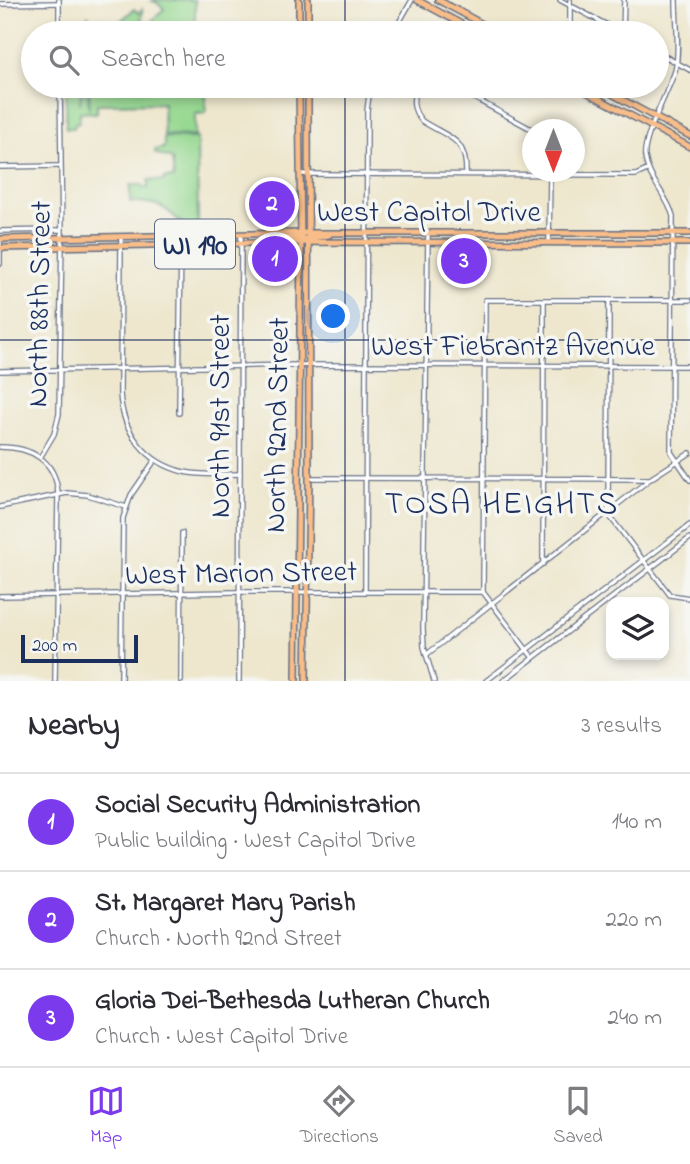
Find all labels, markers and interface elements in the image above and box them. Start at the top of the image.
search box [21,21,669,98]
icon: search [45,41,83,79]
text: Search here [101,41,226,79]
north arrow [522,119,585,182]
pin: 2 [249,178,295,230]
street label: West Capitol Drive [317,192,542,236]
street label: North 88th Street [17,200,65,408]
road number: WI 190 [155,219,235,268]
pin: 1 [252,233,298,285]
pin: 3 [441,235,487,287]
your location [316,299,350,333]
street label: North 91st Street [200,314,244,518]
street label: North 92nd Street [255,317,303,533]
street label: West Fiebrantz Avenue [371,326,655,370]
district label: TOSA HEIGHTS [385,482,619,529]
street label: West Marion Street [125,551,357,599]
map controls [606,597,669,660]
button: layers [606,597,669,660]
scale bar [21,632,138,664]
text: 200 m [32,633,77,660]
text: Nearby [28,705,120,749]
text: 3 results [581,710,662,743]
text: Social Security Administration [95,787,420,825]
text: 1 [47,806,55,839]
text: 140 m [612,806,662,839]
text: Public building · West Capitol Drive [95,825,415,858]
text: St. Margaret Mary Parish [95,885,356,923]
text: 2 [45,904,57,937]
text: 220 m [606,904,662,937]
text: Church · North 92nd Street [95,923,342,956]
text: Gloria Dei-Bethesda Lutheran Church [95,983,490,1021]
text: 3 [46,1002,56,1035]
text: 240 m [608,1002,662,1035]
text: Church · West Capitol Drive [95,1021,348,1054]
tab: Map [87,1082,125,1151]
tab: Directions [300,1082,379,1151]
tab: Saved [553,1082,603,1151]

